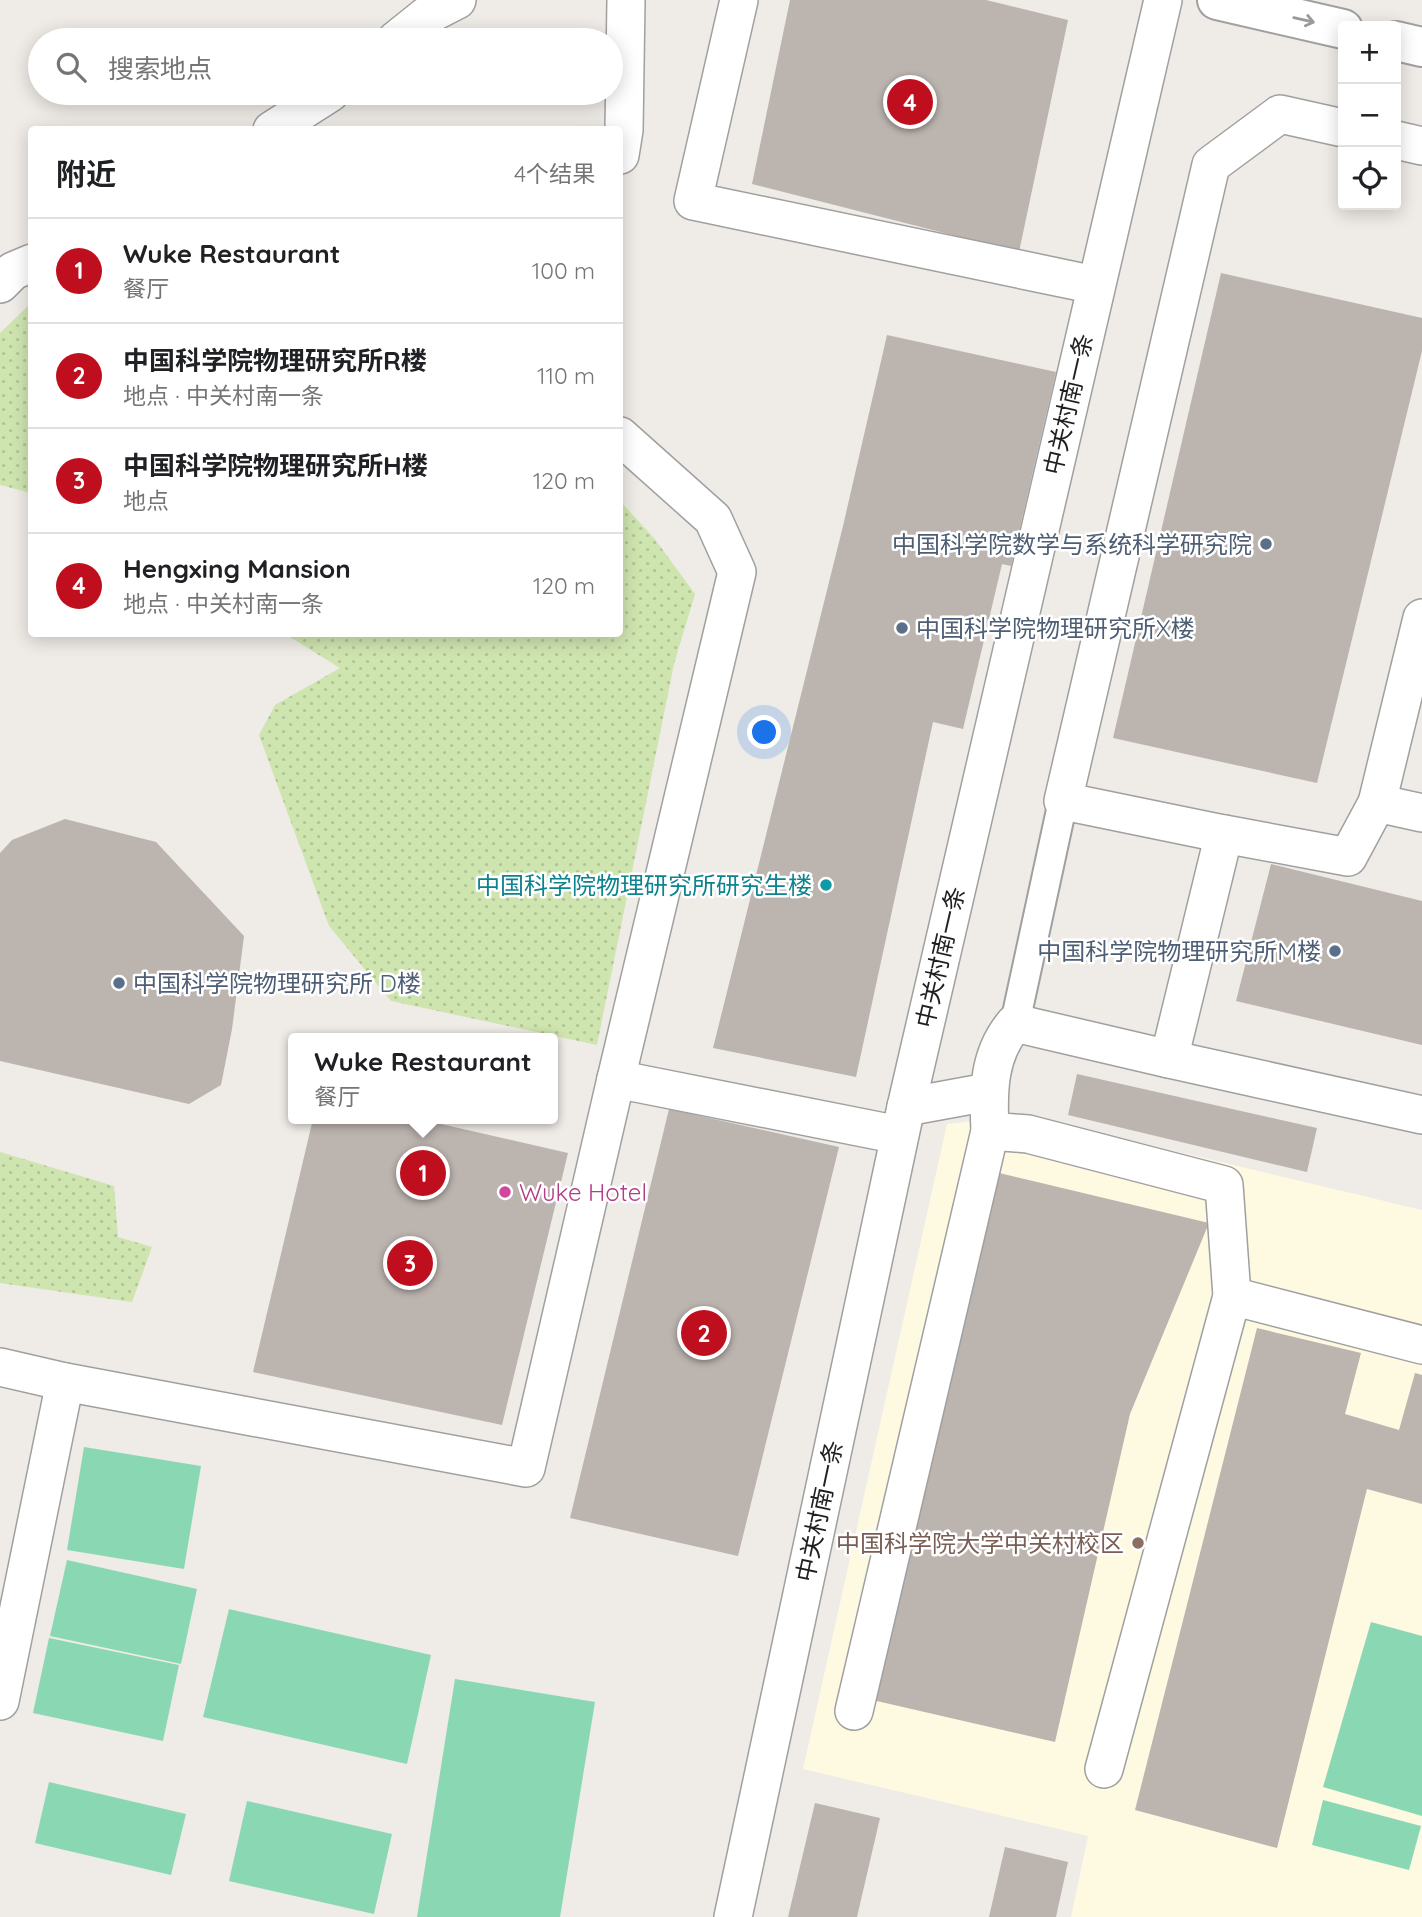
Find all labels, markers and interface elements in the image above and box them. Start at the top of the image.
one-way arrow [1292,14,1315,27]
map controls [1338,21,1401,210]
button: + [1338,21,1401,84]
search box [28,28,623,105]
icon: search [52,48,90,86]
text: 搜索地点 [108,52,212,85]
pin: 4 [887,76,933,128]
button: − [1338,84,1401,147]
button: locate [1338,147,1401,210]
text: 附近 [56,155,116,193]
text: 4个结果 [514,159,595,188]
text: Wuke Restaurant [123,237,340,270]
text: 1 [75,256,83,285]
text: 100 m [532,256,595,285]
text: 餐厅 [123,274,169,303]
street label: 中关村南一条 [1037,330,1099,478]
text: 中国科学院物理研究所R楼 [123,344,427,377]
text: 2 [72,361,86,390]
text: 110 m [537,361,595,390]
text: 地点 · 中关村南一条 [123,381,324,410]
text: 中国科学院物理研究所H楼 [123,449,428,482]
text: 3 [73,466,85,495]
text: 120 m [533,466,595,495]
text: 地点 [123,486,169,515]
place label: 中国科学院数学与系统科学研究院 [892,529,1252,559]
marker: 中国科学院数学与系统科学研究院 [1258,536,1274,552]
text: Hengxing Mansion [123,552,351,585]
text: 4 [72,571,86,600]
text: 120 m [533,571,595,600]
text: 地点 · 中关村南一条 [123,589,324,618]
place label: 中国科学院物理研究所X楼 [916,613,1195,643]
marker: 中国科学院物理研究所X楼 [894,620,910,636]
your location [747,715,781,749]
place label: 中国科学院物理研究所研究生楼 [476,870,812,900]
marker: 中国科学院物理研究所研究生楼 [818,877,834,893]
street label: 中关村南一条 [909,883,971,1031]
place label: 中国科学院物理研究所M楼 [1037,936,1321,966]
marker: 中国科学院物理研究所M楼 [1327,943,1343,959]
place label: 中国科学院物理研究所 D楼 [133,968,421,998]
marker: 中国科学院物理研究所 D楼 [111,975,127,991]
popup [288,1033,558,1124]
text: Wuke Restaurant [314,1045,532,1078]
text: 餐厅 [314,1082,360,1111]
pin: 1 [400,1147,446,1199]
place label: Wuke Hotel [519,1177,647,1207]
marker: Wuke Hotel [497,1184,513,1200]
pin: 3 [387,1237,433,1289]
pin: 2 [681,1307,727,1359]
street label: 中关村南一条 [789,1437,849,1585]
place label: 中国科学院大学中关村校区 [836,1528,1124,1558]
marker: 中国科学院大学中关村校区 [1130,1535,1146,1551]

